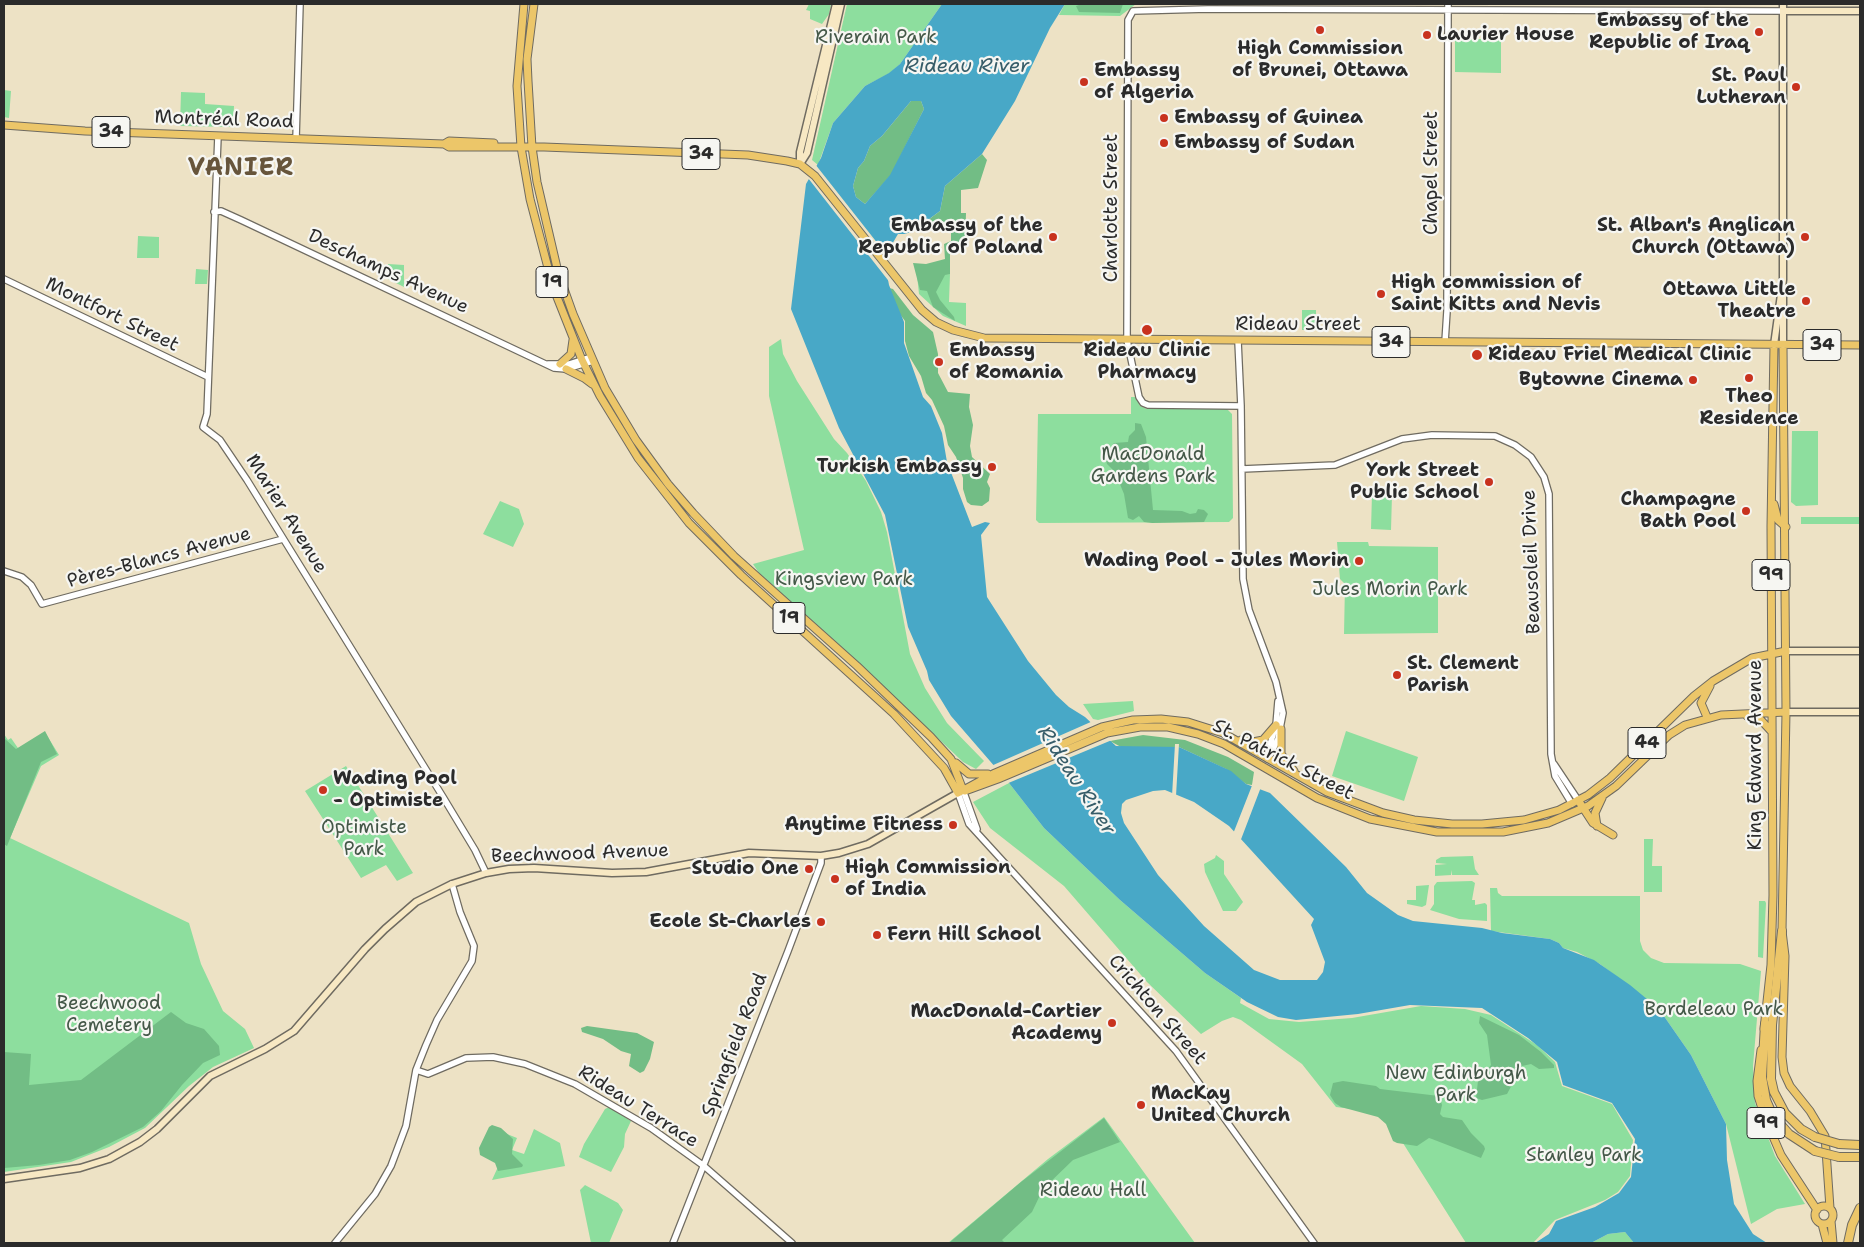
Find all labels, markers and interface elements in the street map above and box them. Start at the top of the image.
place label: Embassy of the Republic of Iraq [1589,10,1749,54]
marker: High Commission of Brunei, Ottawa [1314,24,1326,36]
place label: Laurier House [1437,24,1574,46]
marker: Embassy of the Republic of Iraq [1753,26,1765,38]
park label: Riverain Park [815,27,937,49]
marker: Laurier House [1421,29,1433,41]
place label: High Commission of Brunei, Ottawa [1232,38,1408,82]
water label: Rideau River [904,55,1030,79]
place label: Embassy of Algeria [1094,60,1194,104]
place label: St. Paul Lutheran [1697,65,1786,109]
marker: Embassy of Algeria [1078,76,1090,88]
marker: St. Paul Lutheran [1790,81,1802,93]
street label: Montréal Road [154,106,294,134]
place label: Embassy of Guinea [1174,107,1363,129]
street label: Chapel Street [1421,111,1443,235]
marker: Embassy of Guinea [1158,112,1170,124]
road number: 34 [92,116,130,148]
place label: Embassy of Sudan [1174,132,1355,154]
street label: Charlotte Street [1101,134,1123,282]
marker: Embassy of Sudan [1158,137,1170,149]
road number: 34 [682,138,720,170]
district label: VANIER [187,155,295,183]
place label: Embassy of the Republic of Poland [858,215,1043,259]
place label: St. Alban's Anglican Church (Ottawa) [1597,215,1795,259]
street label: Deschamps Avenue [304,225,472,319]
marker: Embassy of the Republic of Poland [1047,231,1059,243]
marker: St. Alban's Anglican Church (Ottawa) [1799,231,1811,243]
road number: 19 [536,266,568,298]
place label: High commission of Saint Kitts and Nevis [1391,272,1601,316]
street label: Montfort Street [42,273,182,357]
place label: Ottawa Little Theatre [1663,279,1796,323]
marker: High commission of Saint Kitts and Nevis [1375,288,1387,300]
marker: Ottawa Little Theatre [1800,295,1812,307]
street label: Rideau Street [1235,314,1361,336]
marker: Rideau Clinic Pharmacy [1140,323,1154,337]
road number: 34 [1372,327,1410,358]
road number: 34 [1803,330,1841,360]
place label: Embassy of Romania [949,340,1063,384]
place label: Rideau Clinic Pharmacy [1083,340,1211,384]
place label: Rideau Friel Medical Clinic [1488,344,1751,366]
marker: Rideau Friel Medical Clinic [1470,348,1484,362]
marker: Embassy of Romania [933,356,945,368]
place label: Bytowne Cinema [1519,369,1683,391]
marker: Theo Residence [1743,372,1755,384]
marker: Bytowne Cinema [1687,374,1699,386]
place label: Theo Residence [1699,386,1799,430]
park label: MacDonald Gardens Park [1091,444,1215,488]
street label: Marier Avenue [240,450,332,578]
place label: Turkish Embassy [817,456,982,478]
place label: York Street Public School [1350,460,1479,504]
marker: Turkish Embassy [986,461,998,473]
marker: York Street Public School [1483,476,1495,488]
street label: Beausoleil Drive [1518,489,1546,635]
place label: Champagne Bath Pool [1621,489,1736,533]
marker: Champagne Bath Pool [1740,505,1752,517]
street label: Pères-Blancs Avenue [65,523,253,593]
place label: Wading Pool - Jules Morin [1084,550,1349,572]
marker: Wading Pool - Jules Morin [1353,555,1365,567]
road number: 99 [1752,560,1790,590]
park label: Kingsview Park [775,569,913,591]
park label: Jules Morin Park [1312,579,1468,601]
road number: 19 [773,602,805,634]
place label: St. Clement Parish [1407,653,1519,697]
street label: King Edward Avenue [1745,659,1767,851]
marker: St. Clement Parish [1391,669,1403,681]
street label: St. Patrick Street [1209,715,1357,805]
water label: Rideau River [1032,722,1120,840]
road number: 44 [1628,728,1666,758]
place label: Wading Pool - Optimiste [333,768,457,812]
marker: Wading Pool - Optimiste [317,784,329,796]
place label: Anytime Fitness [785,814,943,836]
park label: Optimiste Park [321,817,407,861]
marker: Anytime Fitness [947,819,959,831]
street label: Beechwood Avenue [491,840,669,868]
place label: High Commission of India [845,857,1011,901]
place label: Studio One [691,858,799,880]
marker: Studio One [803,863,815,875]
marker: High Commission of India [829,873,841,885]
place label: Ecole St-Charles [649,911,811,933]
marker: Ecole St-Charles [815,916,827,928]
place label: Fern Hill School [887,924,1041,946]
marker: Fern Hill School [871,929,883,941]
street label: Crichton Street [1103,950,1211,1070]
street label: Springfield Road [697,970,773,1120]
park label: Beechwood Cemetery [57,993,161,1037]
park label: Bordeleau Park [1645,999,1783,1021]
place label: MacDonald-Cartier Academy [910,1001,1102,1045]
marker: MacDonald-Cartier Academy [1106,1017,1118,1029]
street label: Rideau Terrace [574,1061,702,1153]
park label: New Edinburgh Park [1385,1063,1527,1107]
place label: MacKay United Church [1151,1083,1290,1127]
marker: MacKay United Church [1135,1099,1147,1111]
road number: 99 [1747,1108,1785,1138]
park label: Stanley Park [1526,1145,1642,1167]
park label: Rideau Hall [1040,1180,1146,1202]

